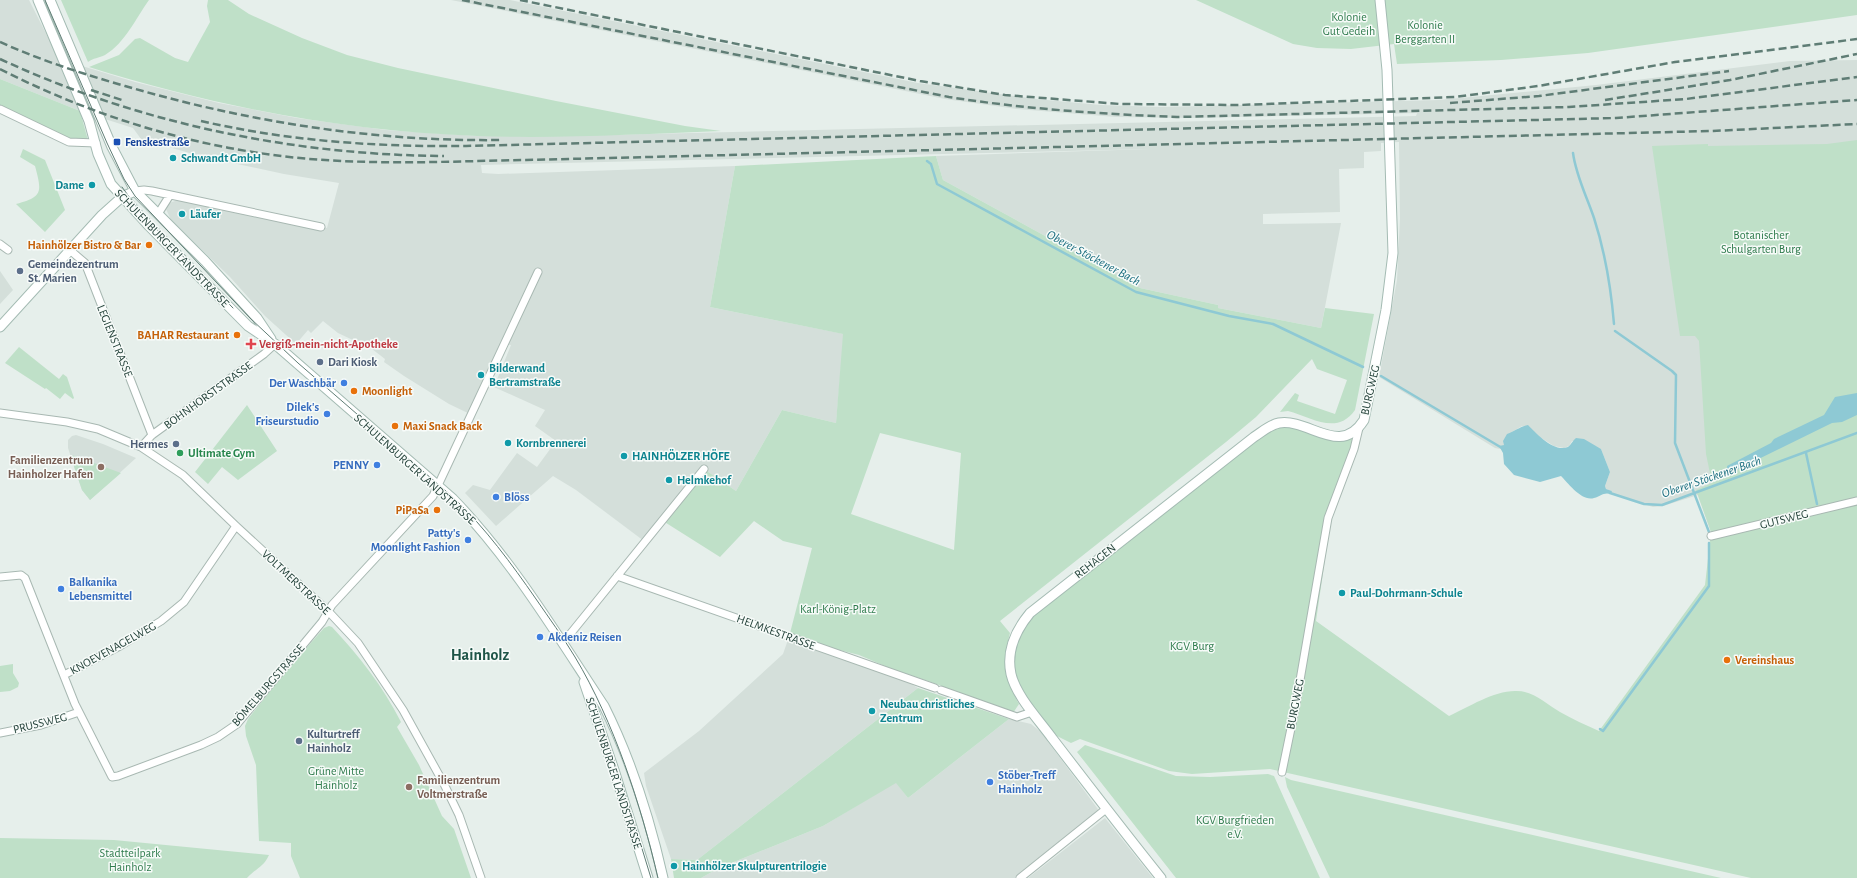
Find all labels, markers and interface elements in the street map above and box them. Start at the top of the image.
park label: Kolonie Gut Gedeih [1323,11,1375,37]
park label: Kolonie Berggarten II [1395,19,1455,45]
place label: Fenskestraße [125,136,190,148]
marker: Fenskestraße [112,137,122,147]
place label: Schwandt GmbH [181,152,261,164]
marker: Schwandt GmbH [168,153,178,163]
place label: Dame [55,179,84,191]
marker: Dame [87,180,97,190]
street label: SCHULENBURGER LANDSTRASSE [113,187,232,309]
place label: Läufer [190,208,222,220]
marker: Läufer [177,209,187,219]
water label: Oberer Stöckener Bach [1044,228,1142,289]
park label: Botanischer Schulgarten Burg [1721,229,1801,255]
place label: Hainhölzer Bistro & Bar [28,239,142,251]
marker: Hainhölzer Bistro & Bar [144,240,154,250]
place label: Gemeindezentrum St. Marien [28,258,119,284]
marker: Gemeindezentrum St. Marien [15,266,25,276]
street label: LEGIENSTRASSE [95,303,135,379]
place label: BAHAR Restaurant [137,329,229,341]
marker: BAHAR Restaurant [232,330,242,340]
place label: Vergiß-mein-nicht-Apotheke [259,338,398,350]
marker: Vergiß-mein-nicht-Apotheke [246,339,256,349]
place label: Dari Kiosk [328,356,377,368]
marker: Dari Kiosk [315,357,325,367]
street label: BOHNHORSTSTRASSE [162,359,255,431]
place label: Bilderwand Bertramstraße [489,362,561,388]
street label: BURGWEG [1358,364,1382,416]
marker: Bilderwand Bertramstraße [476,370,486,380]
place label: Der Waschbär [269,377,337,389]
marker: Der Waschbär [339,378,349,388]
place label: Moonlight [362,385,412,397]
marker: Moonlight [349,386,359,396]
place label: Dilek's Friseurstudio [256,401,319,427]
marker: Dilek's Friseurstudio [322,409,332,419]
street label: SCHULENBURGER LANDSTRASSE [352,411,478,527]
place label: Maxi Snack Back [403,420,482,432]
marker: Maxi Snack Back [390,421,400,431]
place label: Kornbrennerei [516,437,586,449]
place label: Hermes [130,438,168,450]
marker: Kornbrennerei [503,438,513,448]
marker: Hermes [171,439,181,449]
place label: Ultimate Gym [188,447,255,460]
marker: Ultimate Gym [175,448,185,458]
place label: HAINHÖLZER HÖFE [632,449,730,462]
marker: HAINHÖLZER HÖFE [619,451,629,461]
place label: Familienzentrum Hainholzer Hafen [8,454,93,480]
water label: Oberer Stöckener Bach [1660,454,1763,501]
place label: PENNY [333,459,369,471]
marker: PENNY [372,460,382,470]
marker: Familienzentrum Hainholzer Hafen [96,462,106,472]
place label: Helmkehof [677,474,732,486]
marker: Helmkehof [664,475,674,485]
place label: Blöss [504,491,530,503]
marker: Blöss [491,492,501,502]
place label: PiPaSa [396,504,429,516]
marker: PiPaSa [432,505,442,515]
street label: GUTSWEG [1758,507,1810,531]
place label: Patty's Moonlight Fashion [371,527,460,553]
marker: Patty's Moonlight Fashion [463,535,473,545]
street label: REHAGEN [1072,541,1118,581]
street label: VOLTMERSTRASSE [260,547,333,617]
place label: Balkanika Lebensmittel [69,576,132,602]
marker: Balkanika Lebensmittel [56,584,66,594]
place label: Paul-Dohrmann-Schule [1350,587,1463,599]
marker: Paul-Dohrmann-Schule [1337,588,1347,598]
park label: Karl-König-Platz [800,603,876,615]
street label: HELMKESTRASSE [735,612,817,652]
street label: KNOEVENAGELWEG [68,619,158,677]
place label: Akdeniz Reisen [548,631,622,643]
marker: Akdeniz Reisen [535,632,545,642]
park label: KGV Burg [1170,640,1214,652]
street label: BÖMELBURGSTRASSE [229,641,307,728]
district label: Hainholz [451,647,510,663]
place label: Vereinshaus [1735,654,1795,666]
marker: Vereinshaus [1722,655,1732,665]
street label: BURGWEG [1284,678,1306,730]
street label: SCHULENBURGER LANDSTRASSE [584,696,644,851]
place label: Neubau christliches Zentrum [880,698,975,724]
marker: Neubau christliches Zentrum [867,706,877,716]
street label: PRUSSWEG [12,711,68,735]
place label: Kulturtreff Hainholz [307,728,360,754]
marker: Kulturtreff Hainholz [294,736,304,746]
park label: Grüne Mitte Hainholz [308,765,364,791]
place label: Stöber-Treff Hainholz [998,769,1057,795]
place label: Familienzentrum Voltmerstraße [417,774,500,800]
marker: Stöber-Treff Hainholz [985,777,995,787]
marker: Familienzentrum Voltmerstraße [404,782,414,792]
park label: KGV Burgfrieden e.V. [1196,814,1274,840]
park label: Stadtteilpark Hainholz [99,847,161,873]
place label: Hainhölzer Skulpturentrilogie [682,860,827,872]
marker: Hainhölzer Skulpturentrilogie [669,861,679,871]

